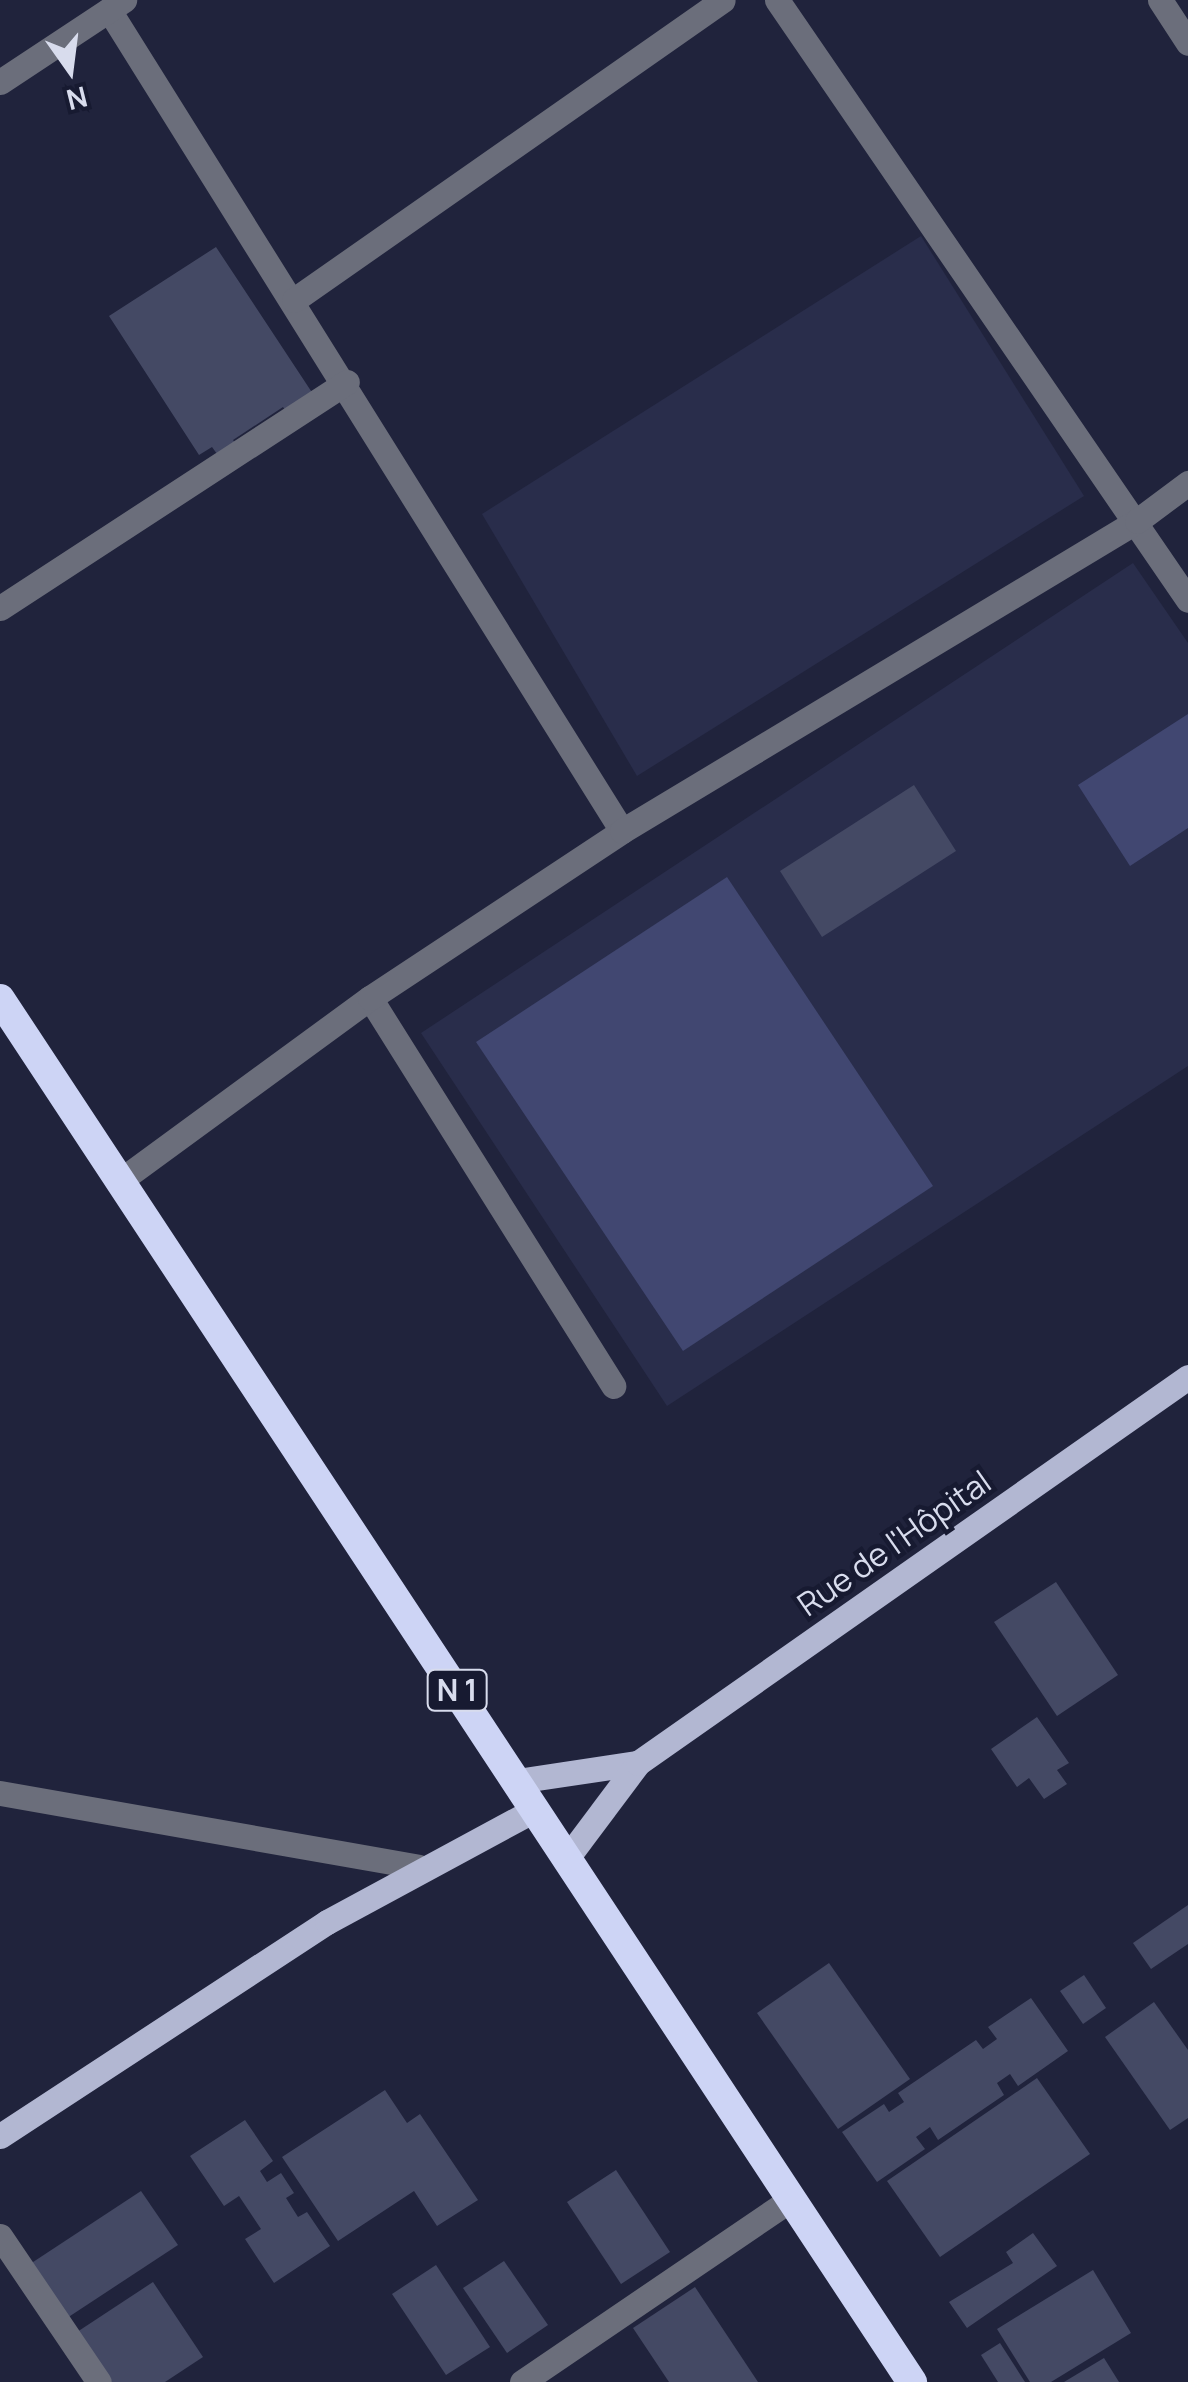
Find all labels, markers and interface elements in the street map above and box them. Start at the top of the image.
north arrow [20,20,120,120]
text: N [63,78,92,120]
street label: Rue de l'Hôpital [790,1462,998,1624]
road number: N 1 [424,1665,490,1715]

